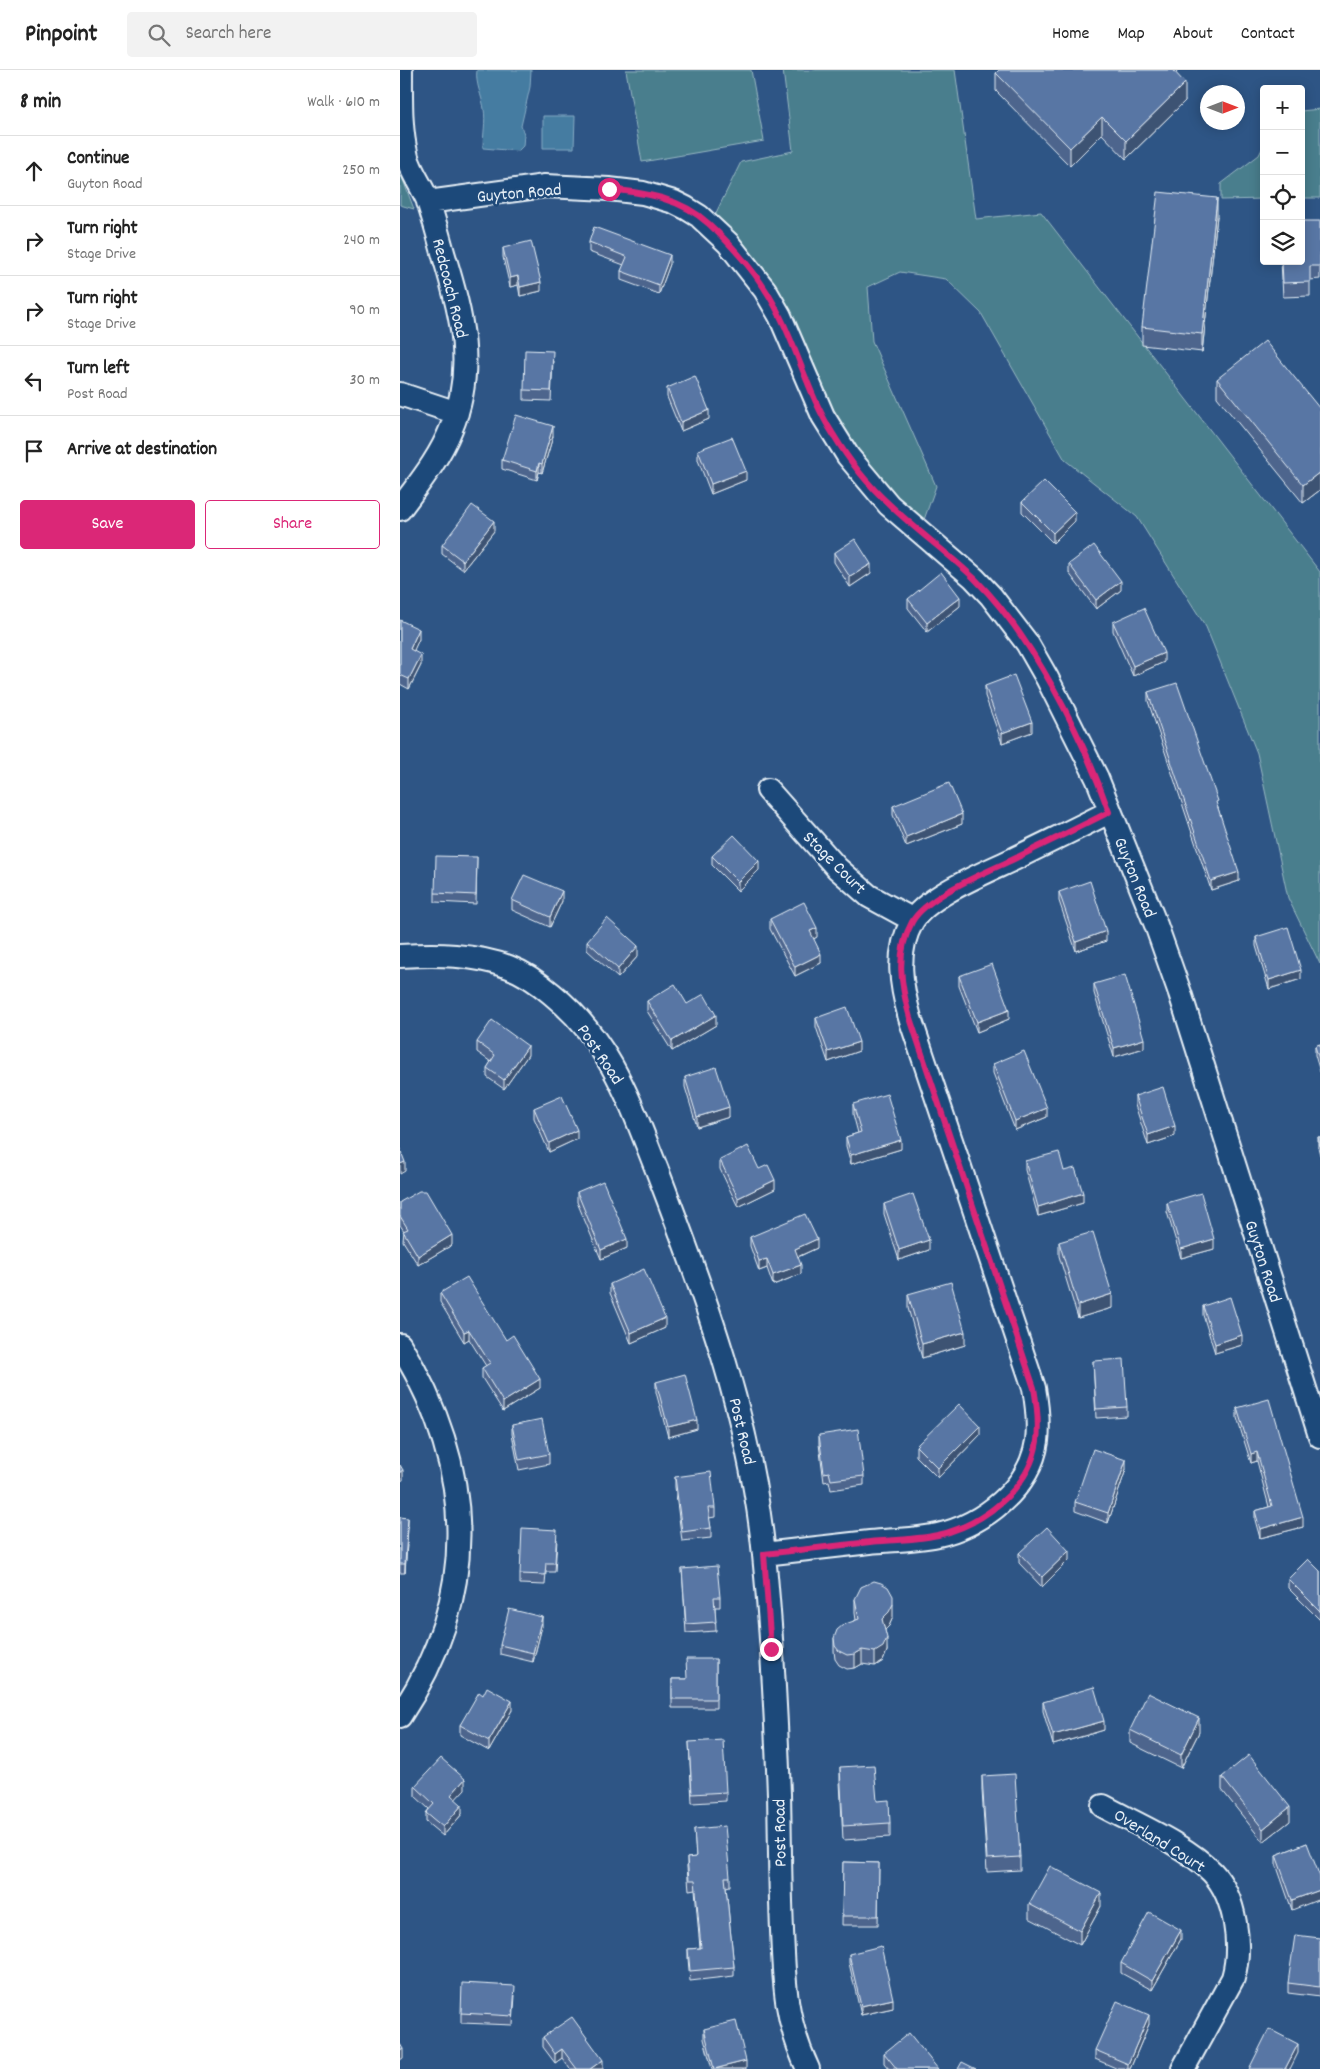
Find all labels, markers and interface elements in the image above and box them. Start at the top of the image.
search box [127,12,477,57]
text: Pinpoint [25,18,97,52]
icon: search [145,21,173,49]
text: Search here [185,21,271,48]
text: Home [1052,22,1089,47]
text: Map [1117,22,1145,47]
text: About [1173,22,1213,47]
text: Contact [1241,22,1295,47]
north arrow [1200,85,1245,130]
map controls [1260,85,1305,265]
button: + [1260,85,1305,130]
text: 8 min [20,88,61,118]
text: Walk · 610 m [307,91,380,114]
button: − [1260,130,1305,175]
text: Continue [67,146,129,173]
icon: ahead [20,157,48,185]
text: 250 m [342,159,380,182]
text: Guyton Road [67,173,142,196]
button: locate [1260,175,1305,220]
street label: Guyton Road [476,178,563,211]
route start [598,178,621,201]
text: Turn right [67,216,138,243]
button: layers [1260,220,1305,265]
icon: right [20,227,48,255]
text: 240 m [343,229,380,252]
street label: Redcoach Road [424,236,473,341]
text: Stage Drive [67,243,136,266]
text: Turn right [67,286,138,313]
icon: right [20,297,48,325]
text: 90 m [349,299,380,322]
text: Stage Drive [67,313,136,336]
text: Turn left [67,356,130,383]
icon: left [20,367,48,395]
text: 30 m [350,369,380,392]
text: Post Road [67,383,128,406]
icon: arrive [20,437,48,465]
text: Arrive at destination [67,437,217,464]
button: Save [20,500,195,549]
button: Share [205,500,380,549]
street label: Stage Court [796,826,871,901]
street label: Guyton Road [1106,834,1161,922]
street label: Post Road [569,1020,628,1091]
street label: Guyton Road [1237,1218,1287,1306]
street label: Post Road [721,1396,760,1468]
route end [760,1638,783,1661]
street label: Post Road [768,1799,795,1867]
street label: Overland Court [1108,1804,1210,1880]

